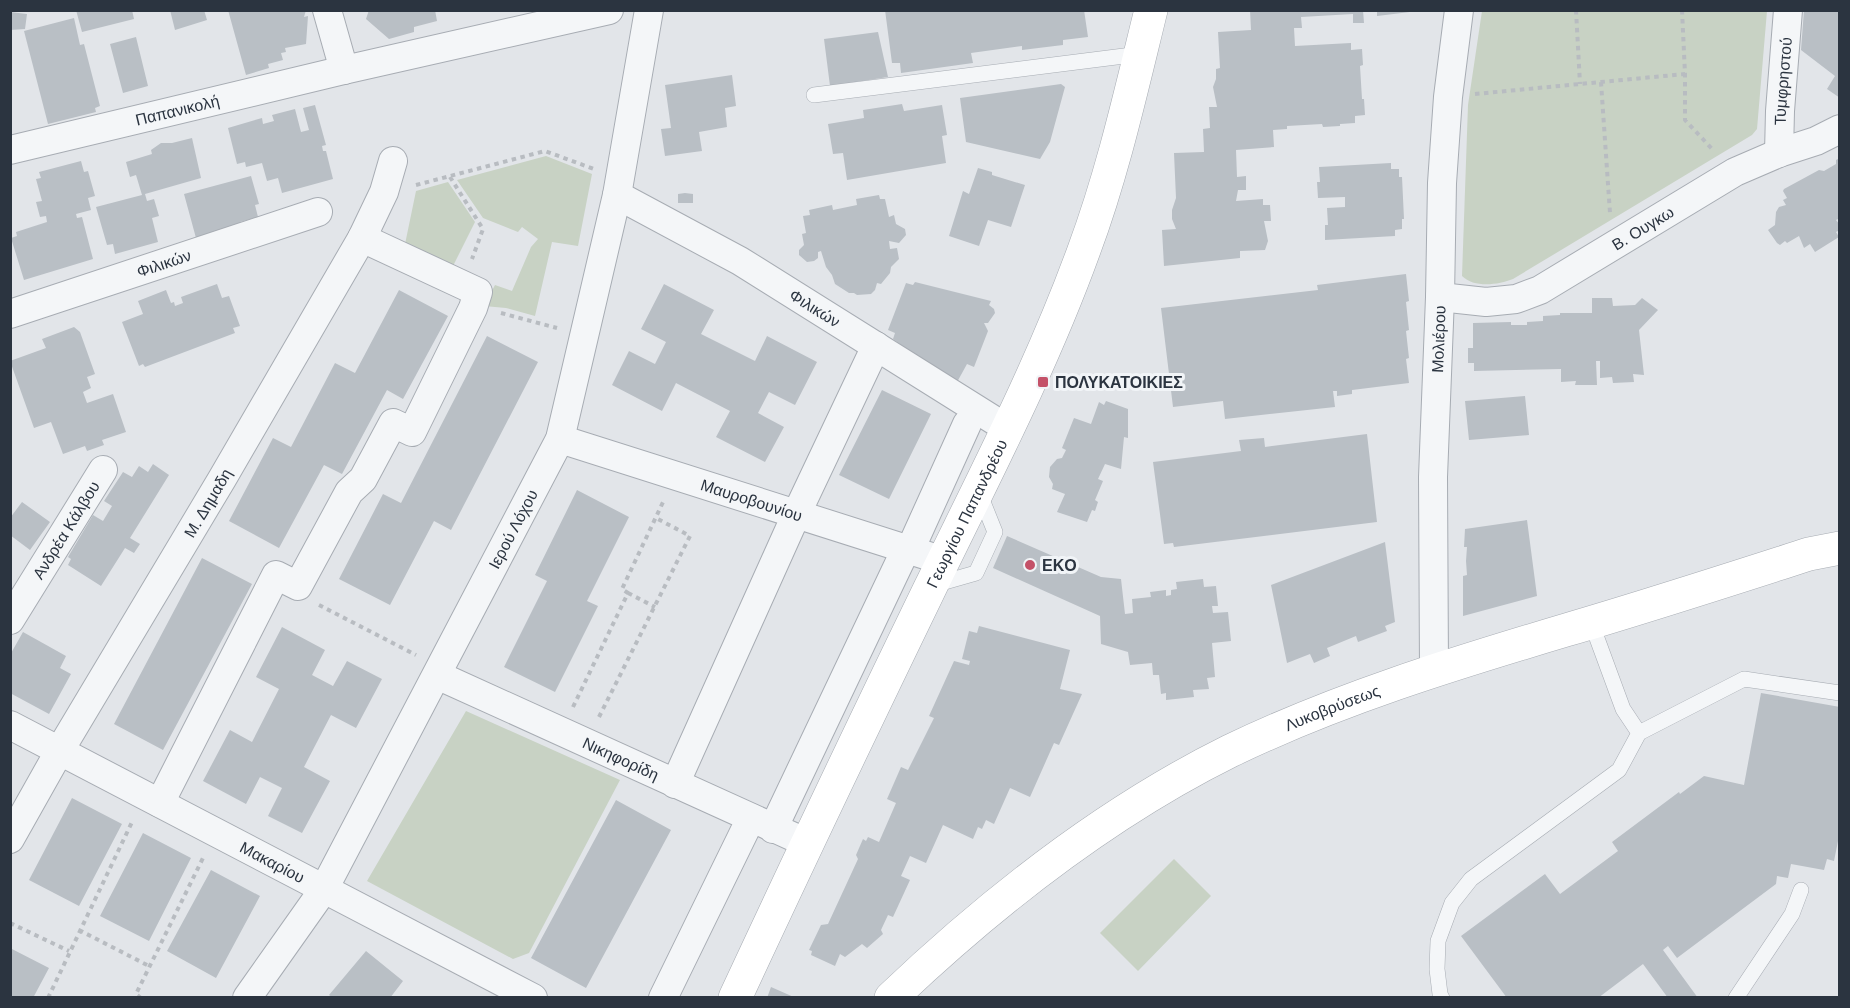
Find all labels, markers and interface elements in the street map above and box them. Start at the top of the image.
street label: Τυμφρηστού [1772,36,1795,125]
street label: Παπανικολή [134,92,221,129]
street label: Β. Ουγκω [1609,203,1677,253]
street label: Φιλικών [135,247,193,280]
street label: Φιλικών [786,286,843,331]
street label: Μολιέρου [1429,305,1449,373]
place label: ΠΟΛΥΚΑΤΟΙΚΙΕΣ [1055,374,1183,391]
marker: ΠΟΛΥΚΑΤΟΙΚΙΕΣ [1036,375,1050,389]
street label: Γεωργίου Παπανδρέου [923,437,1010,591]
street label: Μ. Δημαδη [181,466,235,541]
street label: Μαυροβουνίου [699,476,804,524]
street label: Ανδρέα Κάλβου [30,478,103,582]
street label: Ιερού Λόχου [486,487,541,572]
place label: EKO [1042,557,1077,574]
marker: EKO [1023,558,1037,572]
street label: Λυκοβρύσεως [1282,682,1382,734]
street label: Νικηφορίδη [580,734,661,784]
street label: Μακαρίου [237,839,307,886]

